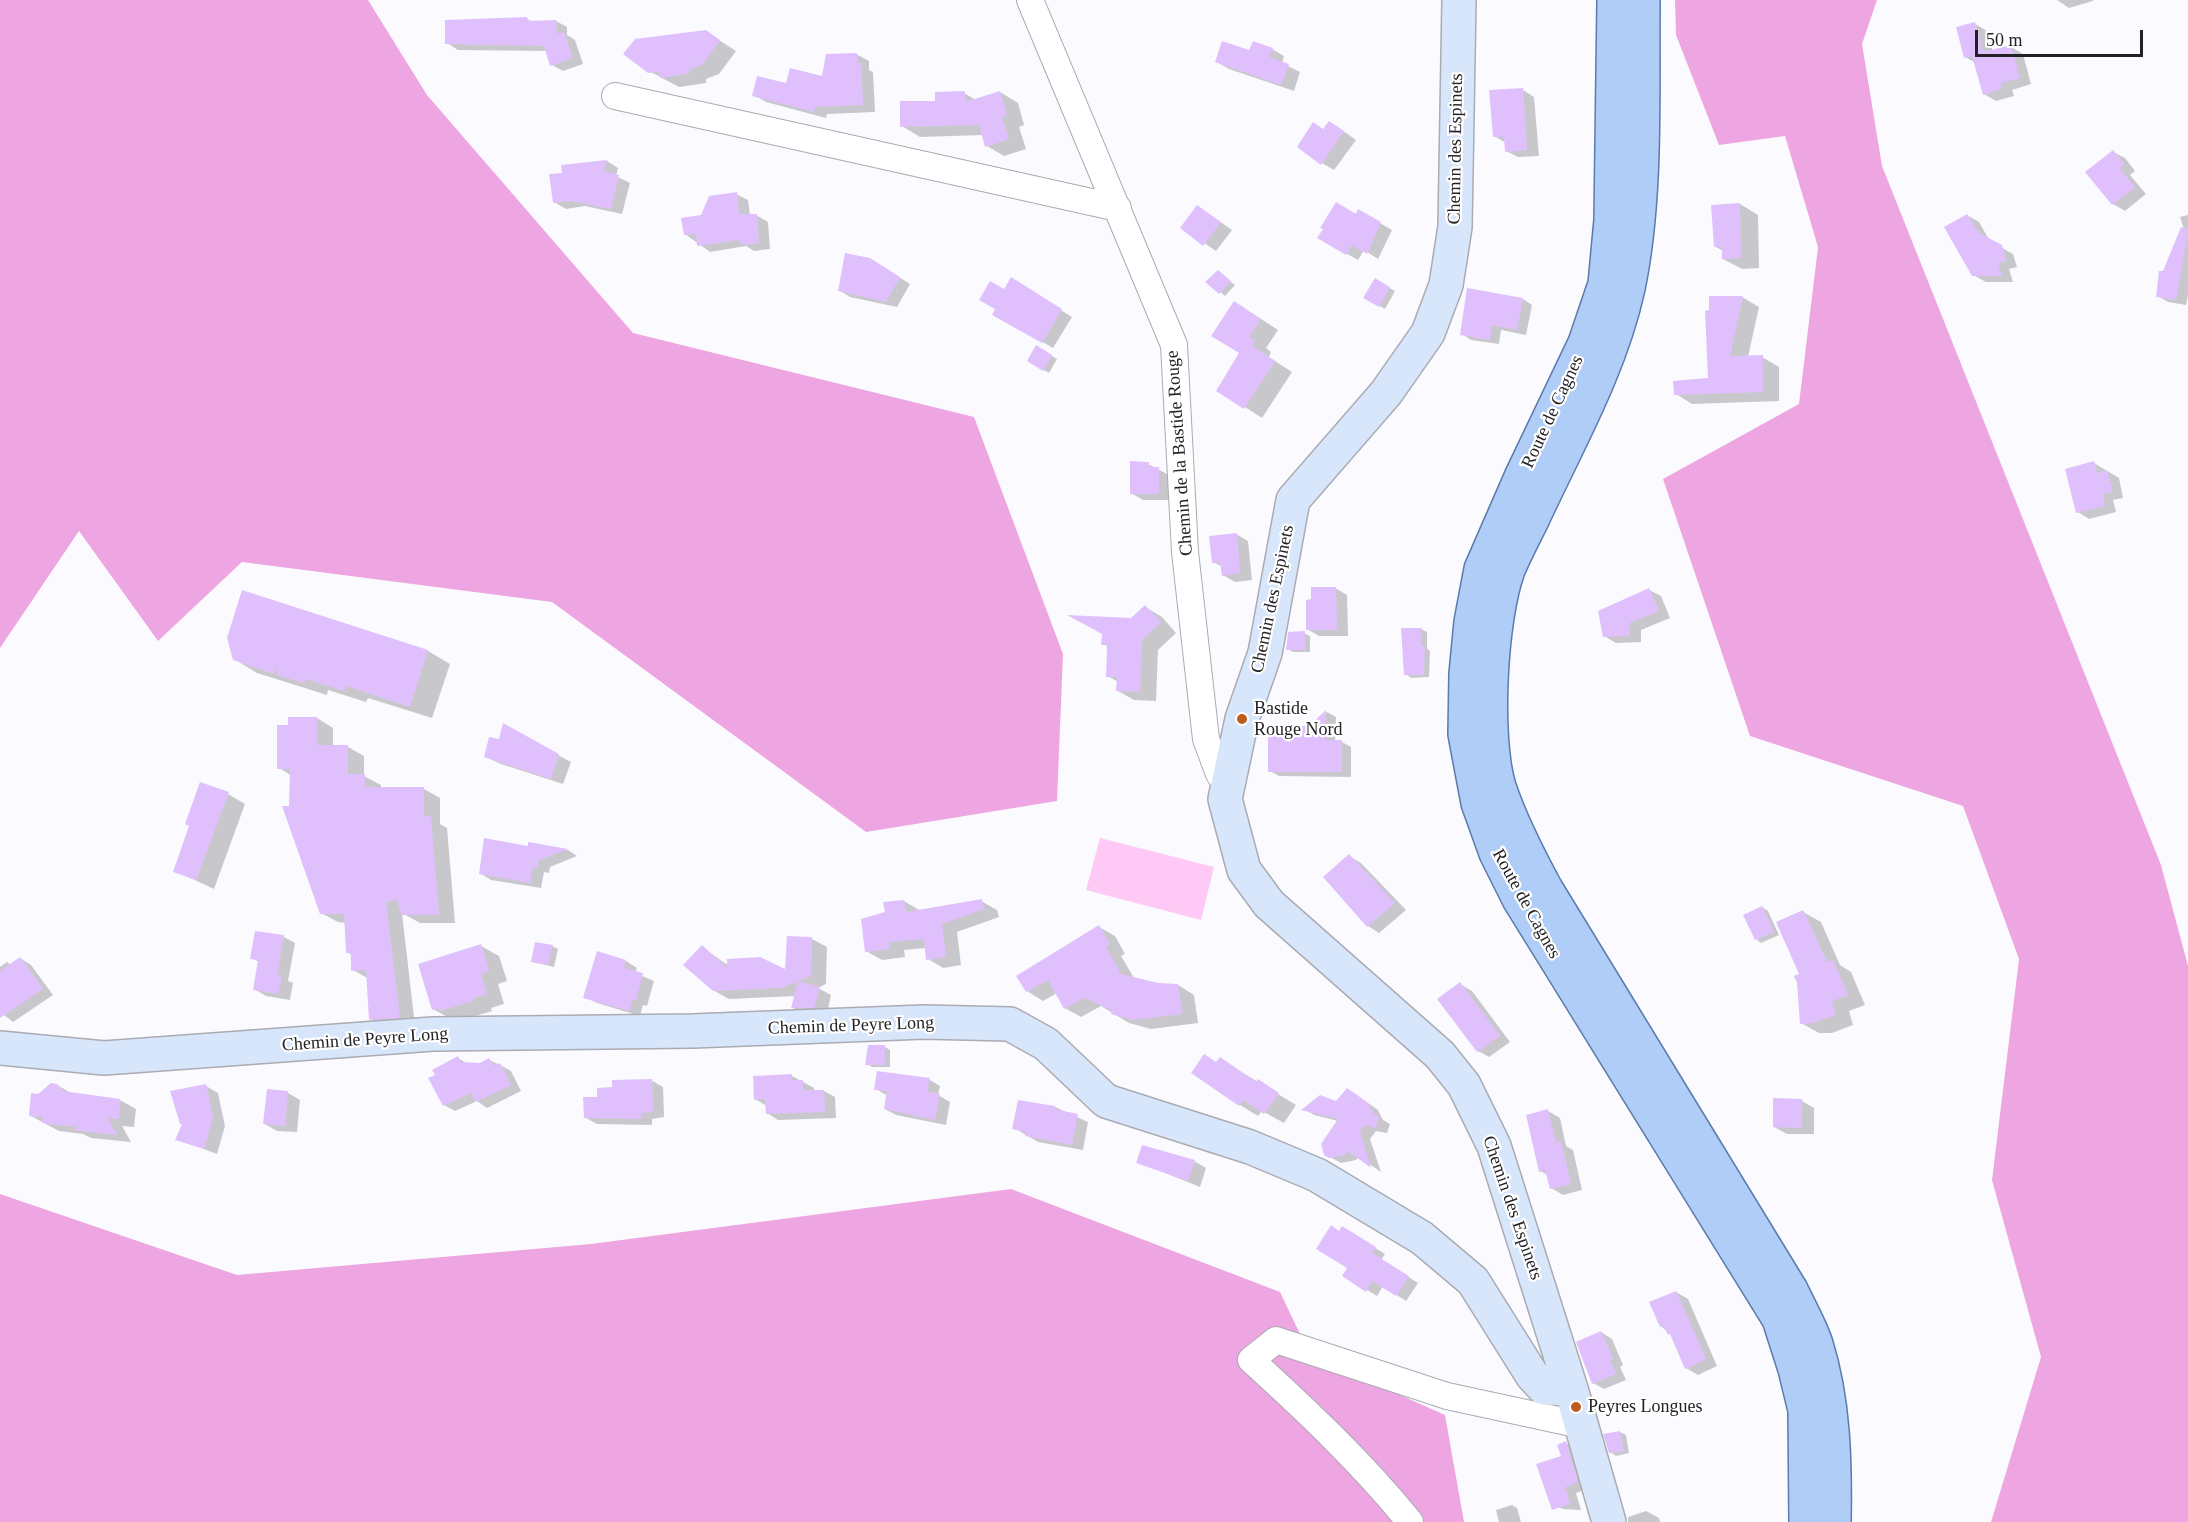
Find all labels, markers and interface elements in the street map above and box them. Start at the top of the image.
scale bar [1978,18,2146,56]
text: 50 m [1986,30,2023,50]
street label: Chemin des Espinets [1444,73,1468,225]
street label: Chemin de la Bastide Rouge [1162,350,1198,556]
street label: Route de Cagnes [1517,352,1589,472]
street label: Chemin des Espinets [1247,523,1299,675]
place label: Bastide Rouge Nord [1254,698,1342,740]
marker: Bastide Rouge Nord [1235,712,1249,726]
street label: Route de Cagnes [1487,845,1565,963]
street label: Chemin de Peyre Long [767,1012,935,1040]
street label: Chemin de Peyre Long [281,1023,449,1057]
street label: Chemin des Espinets [1477,1133,1547,1283]
place label: Peyres Longues [1588,1396,1702,1418]
marker: Peyres Longues [1569,1400,1583,1414]

